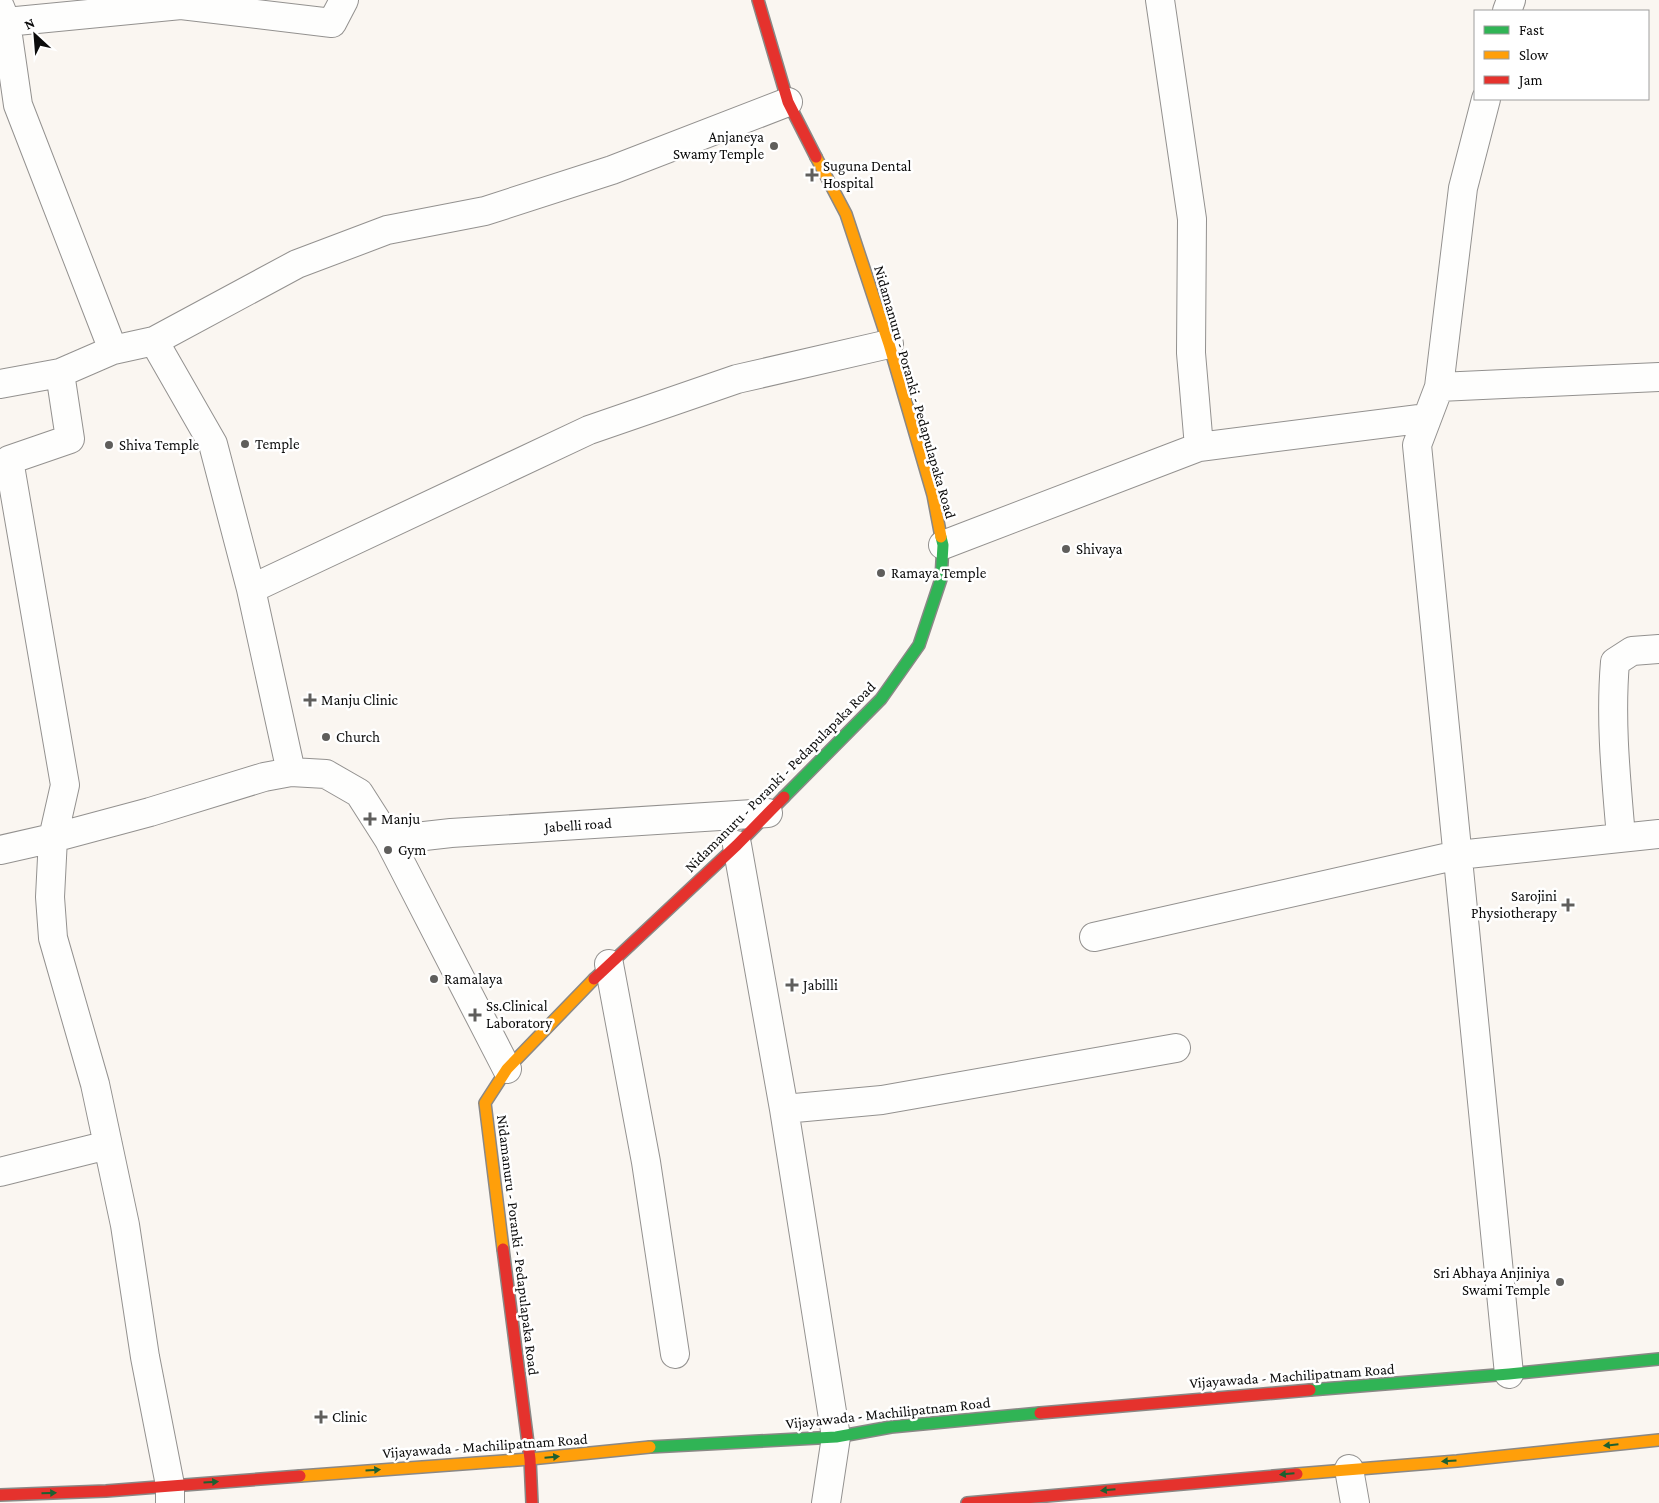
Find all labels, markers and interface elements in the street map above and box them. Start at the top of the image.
north arrow [10,10,60,60]
legend [1474,10,1649,100]
text: N [22,14,38,33]
text: Fast [1519,22,1545,38]
text: Slow [1519,47,1549,63]
text: Jam [1517,72,1542,89]
place label: Anjaneya Swamy Temple [673,129,764,163]
marker: Anjaneya Swamy Temple [768,140,780,152]
place label: Suguna Dental Hospital [823,158,911,192]
marker: Suguna Dental Hospital [805,168,819,182]
street label: Nidamanuru - Poranki - Pedapulapaka Road [870,264,959,521]
place label: Temple [255,436,300,453]
place label: Shiva Temple [119,437,200,454]
marker: Temple [239,438,251,450]
marker: Shiva Temple [103,439,115,451]
place label: Shivaya [1076,541,1122,558]
marker: Shivaya [1060,543,1072,555]
place label: Ramaya Temple [891,565,987,582]
marker: Ramaya Temple [875,567,887,579]
street label: Nidamanuru - Poranki - Pedapulapaka Road [682,679,879,876]
place label: Manju Clinic [321,692,399,709]
marker: Manju Clinic [303,693,317,707]
place label: Church [336,729,380,745]
marker: Church [320,731,332,743]
place label: Manju [381,811,420,828]
marker: Manju [363,812,377,826]
street label: Jabelli road [542,815,612,836]
place label: Gym [398,842,426,859]
marker: Gym [382,844,394,856]
place label: Sarojini Physiotherapy [1471,888,1557,922]
marker: Sarojini Physiotherapy [1561,898,1575,912]
place label: Ramalaya [444,971,503,988]
marker: Ramalaya [428,973,440,985]
place label: Jabilli [801,977,838,994]
marker: Jabilli [785,978,799,992]
place label: Ss.Clinical Laboratory [486,998,552,1032]
marker: Ss.Clinical Laboratory [468,1008,482,1022]
street label: Nidamanuru - Poranki - Pedapulapaka Road [493,1114,542,1376]
place label: Sri Abhaya Anjiniya Swami Temple [1433,1265,1550,1299]
marker: Sri Abhaya Anjiniya Swami Temple [1554,1276,1566,1288]
street label: Vijayawada - Machilipatnam Road [1189,1361,1395,1392]
street label: Vijayawada - Machilipatnam Road [785,1394,991,1433]
place label: Clinic [332,1409,368,1425]
marker: Clinic [314,1410,328,1424]
street label: Vijayawada - Machilipatnam Road [382,1431,588,1462]
one-way arrow [1602,1441,1618,1449]
one-way arrow [545,1453,561,1461]
one-way arrow [1441,1458,1457,1466]
one-way arrow [365,1465,381,1473]
one-way arrow [1279,1470,1295,1478]
one-way arrow [203,1478,219,1486]
one-way arrow [1099,1486,1115,1494]
one-way arrow [41,1488,57,1496]

